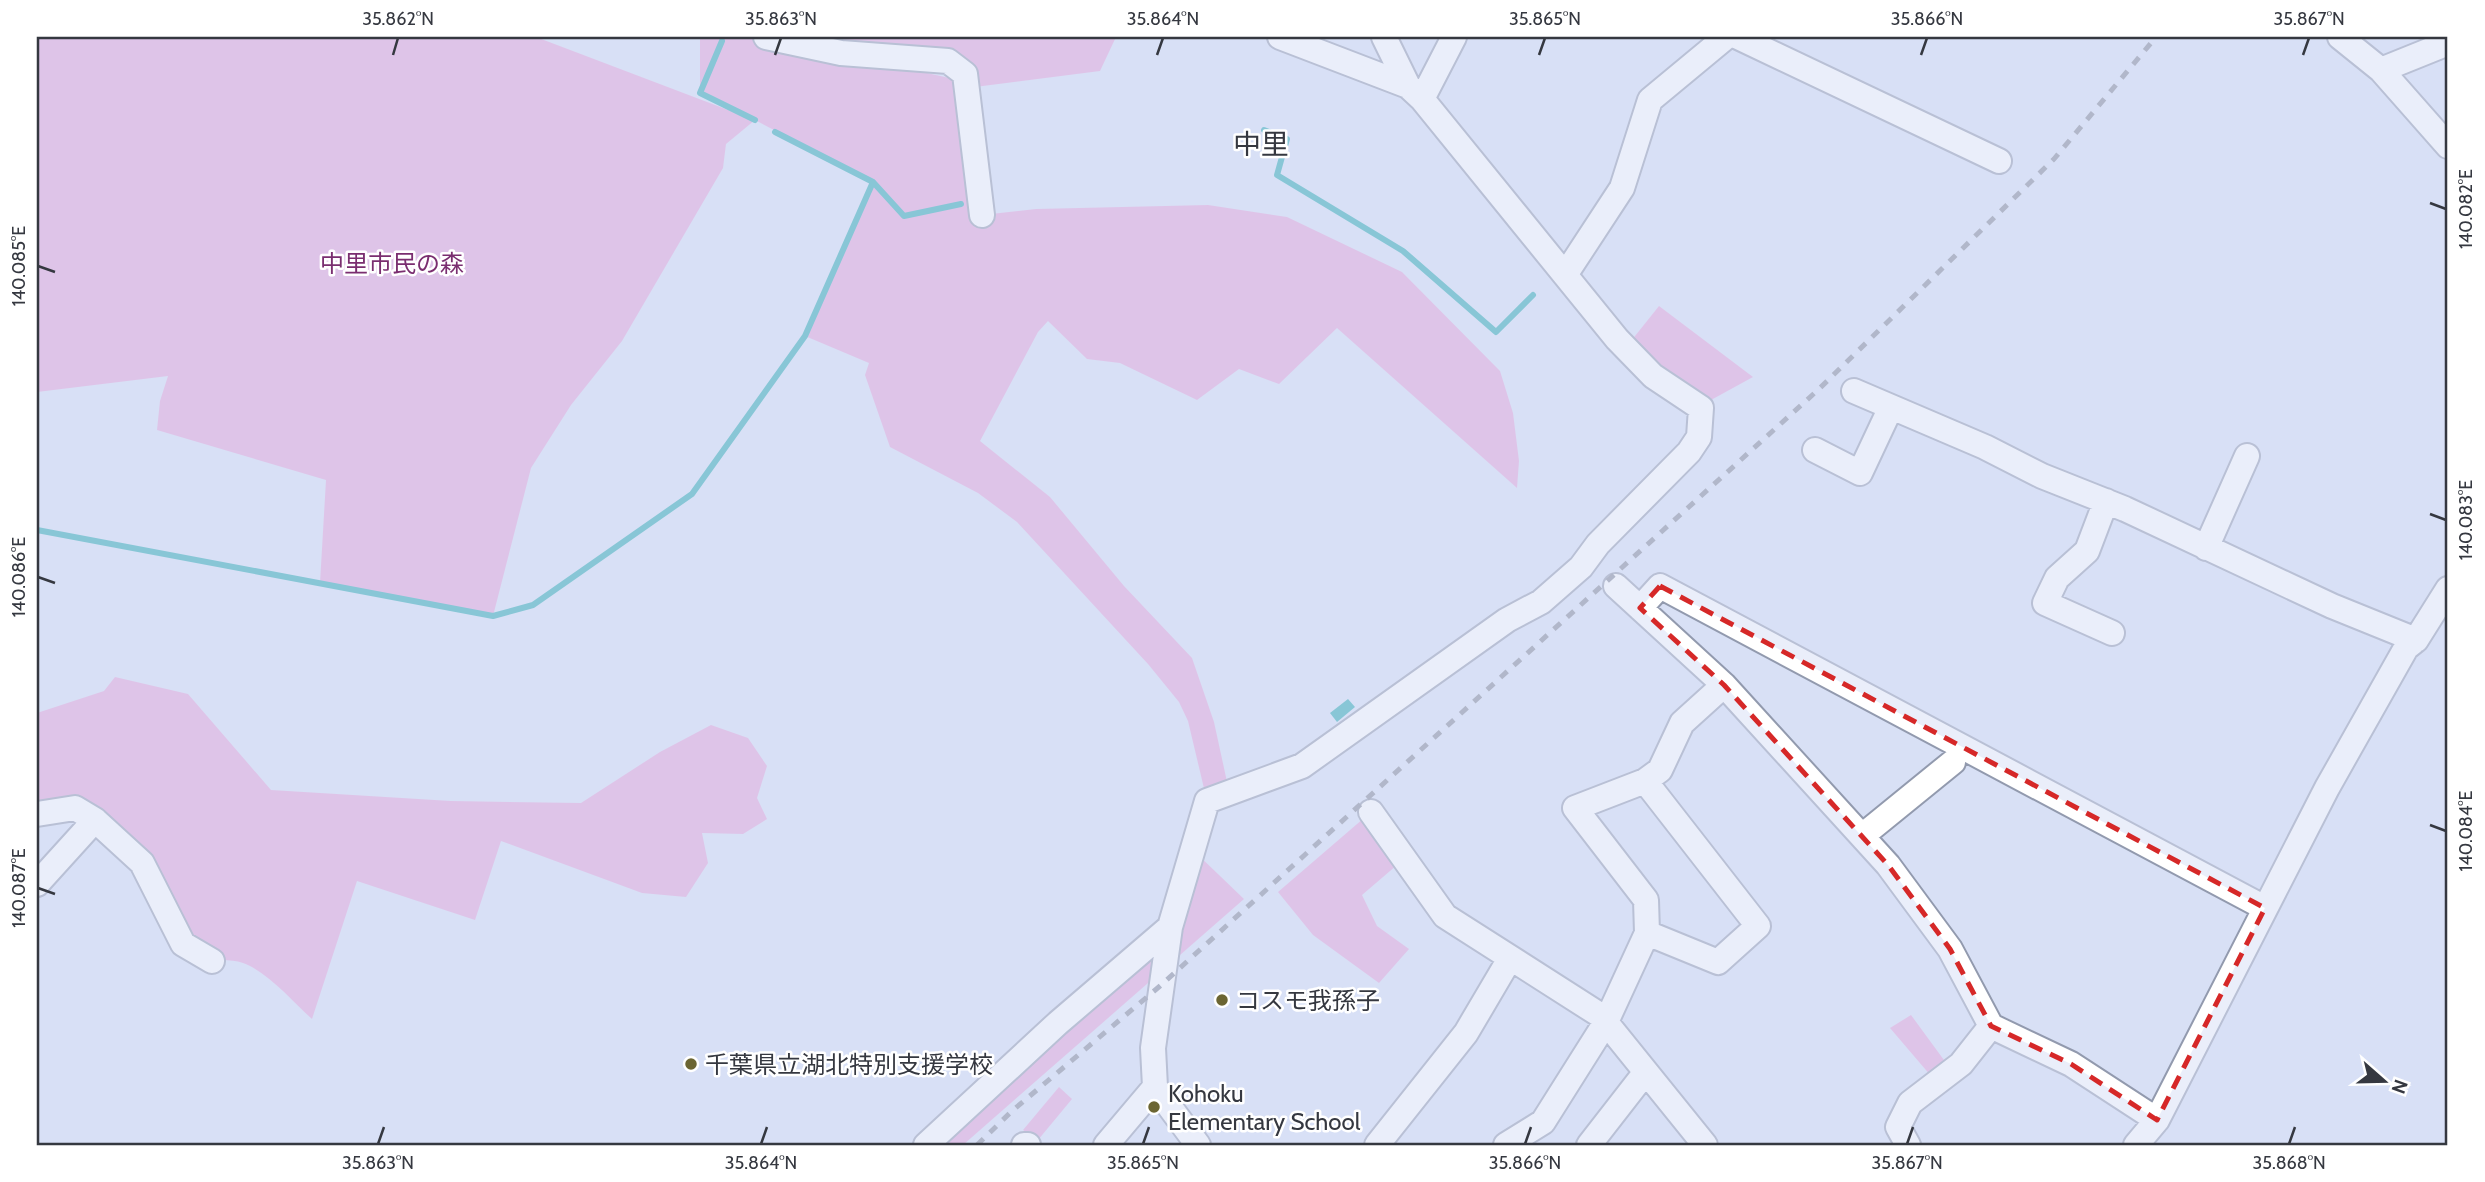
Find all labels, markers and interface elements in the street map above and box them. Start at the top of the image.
text: 35.862°N [362,8,434,30]
text: 35.863°N [745,8,817,30]
text: 35.864°N [1127,8,1199,30]
text: 35.865°N [1509,8,1581,30]
text: 35.866°N [1891,8,1963,30]
text: 35.867°N [2273,8,2345,30]
district label: 中里 [1233,127,1289,161]
text: 140.082°E [2455,169,2477,249]
text: 140.085°E [8,226,30,306]
park label: 中里市民の森 [320,249,464,278]
text: 140.083°E [2455,480,2477,560]
text: 140.086°E [8,537,30,617]
text: 140.084°E [2455,791,2477,871]
text: 140.087°E [8,848,30,928]
place label: コスモ我孫子 [1236,986,1380,1015]
marker: コスモ我孫子 [1214,992,1230,1008]
north arrow [2348,1046,2418,1116]
place label: 千葉県立湖北特別支援学校 [705,1050,993,1079]
marker: 千葉県立湖北特別支援学校 [683,1056,699,1072]
text: N [2386,1076,2413,1097]
place label: Kohoku Elementary School [1168,1079,1361,1136]
marker: Kohoku Elementary School [1146,1099,1162,1115]
text: 35.863°N [342,1152,414,1174]
text: 35.864°N [725,1152,797,1174]
text: 35.865°N [1107,1152,1179,1174]
text: 35.866°N [1489,1152,1561,1174]
text: 35.867°N [1871,1152,1943,1174]
text: 35.868°N [2252,1152,2326,1174]

